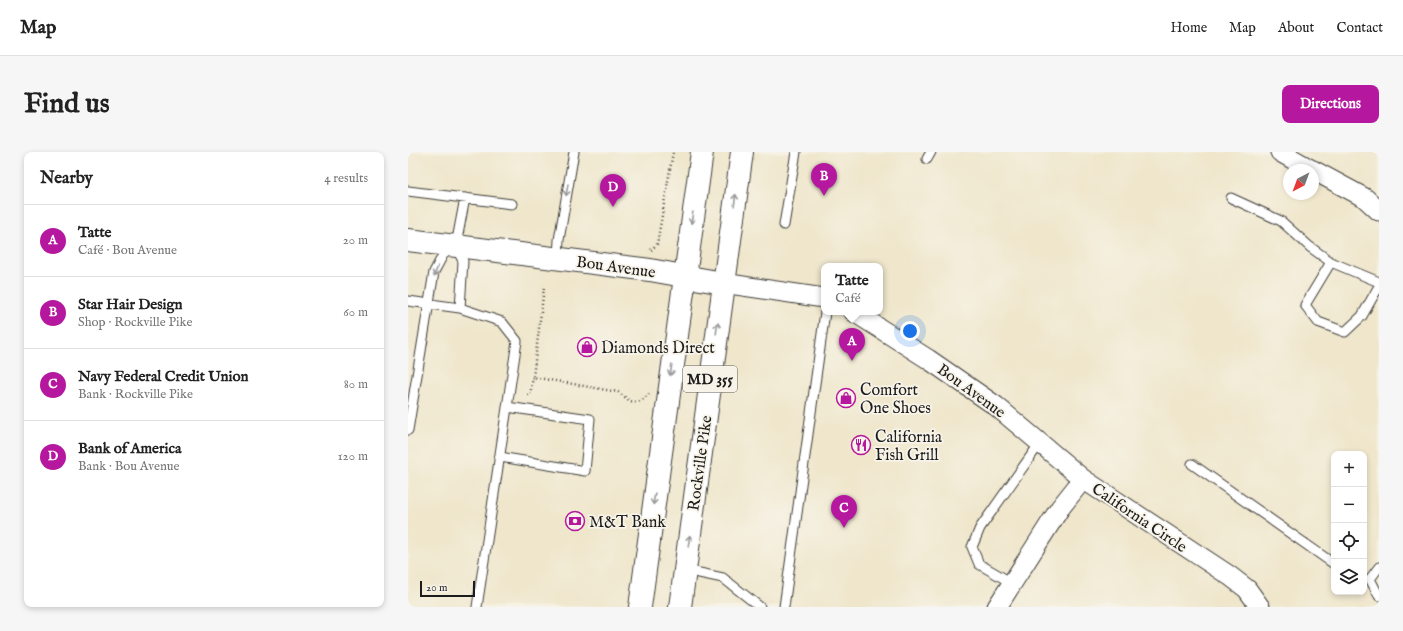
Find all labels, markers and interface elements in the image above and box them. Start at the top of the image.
text: Map [20,16,56,40]
text: Home [1171,19,1207,37]
text: Map [1229,19,1256,37]
text: About [1278,19,1314,37]
text: Contact [1336,19,1383,37]
button: Directions [1282,85,1379,123]
text: Find us [24,87,110,122]
pin: B [811,163,837,196]
north arrow [1283,164,1319,200]
text: Nearby [40,168,93,189]
text: 4 results [324,170,368,187]
pin: D [600,174,626,207]
one-way arrow [563,183,571,196]
one-way arrow [731,194,739,207]
one-way arrow [688,211,696,224]
text: Tatte [78,223,111,242]
text: A [49,232,57,249]
text: 20 m [343,232,368,249]
text: Café · Bou Avenue [78,242,177,259]
street label: Bou Avenue [575,253,657,283]
popup [821,263,883,315]
one-way arrow [431,264,439,276]
text: Tatte [835,271,869,290]
text: Café [835,290,861,307]
text: Star Hair Design [78,295,183,314]
text: B [49,304,57,321]
text: 60 m [343,304,368,321]
text: Shop · Rockville Pike [78,314,192,331]
your location [900,321,920,341]
one-way arrow [713,322,721,335]
pin: A [839,328,865,361]
shop icon: Diamonds Direct [576,336,598,358]
place label: Diamonds Direct [601,339,715,359]
street label: Bou Avenue [933,360,1009,423]
one-way arrow [668,363,675,376]
road number: MD 355 [683,366,737,392]
text: Navy Federal Credit Union [78,367,248,386]
text: C [48,376,58,393]
text: 80 m [344,376,368,393]
place label: Comfort One Shoes [860,381,931,419]
text: Bank · Rockville Pike [78,386,193,403]
shop icon: Comfort One Shoes [835,387,857,409]
street label: Rockville Pike [684,414,718,512]
place label: California Fish Grill [875,428,942,466]
restaurant icon: California Fish Grill [850,434,872,456]
text: Bank of America [78,439,181,458]
text: D [48,448,58,465]
text: 120 m [338,448,368,465]
map controls [1331,451,1367,595]
button: + [1331,451,1367,487]
text: Bank · Bou Avenue [78,458,180,475]
street label: California Circle [1088,479,1190,558]
button: − [1331,487,1367,523]
one-way arrow [650,492,658,505]
pin: C [831,495,857,528]
bank icon: M&T Bank [564,510,586,532]
place label: M&T Bank [589,513,666,533]
button: locate [1331,523,1367,559]
one-way arrow [685,535,693,548]
button: layers [1331,559,1367,595]
scale bar [420,579,475,598]
text: 20 m [426,581,447,595]

